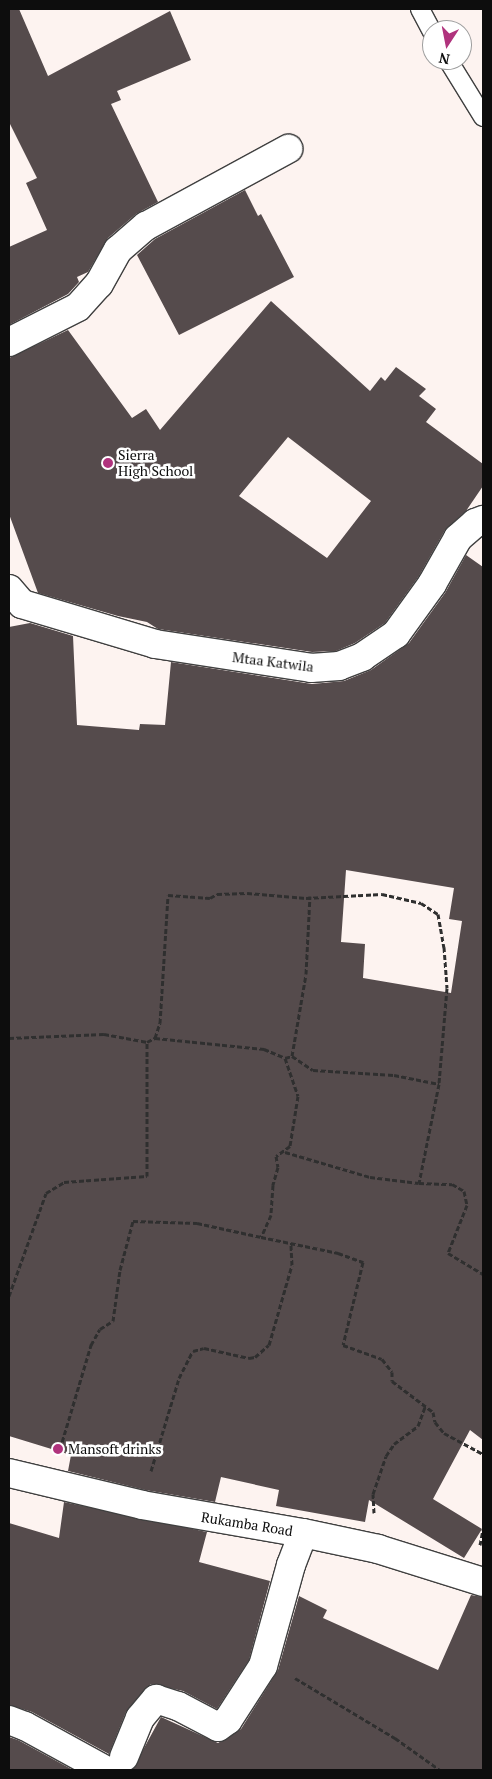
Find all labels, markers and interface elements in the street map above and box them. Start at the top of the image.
north arrow [422,20,472,70]
text: N [437,49,451,70]
place label: Sierra High School [118,447,193,480]
marker: Sierra High School [102,457,114,469]
street label: Mtaa Katwila [231,649,315,675]
place label: Mansoft drinks [68,1441,162,1457]
marker: Mansoft drinks [52,1443,64,1455]
street label: Rukamba Road [200,1508,294,1540]

